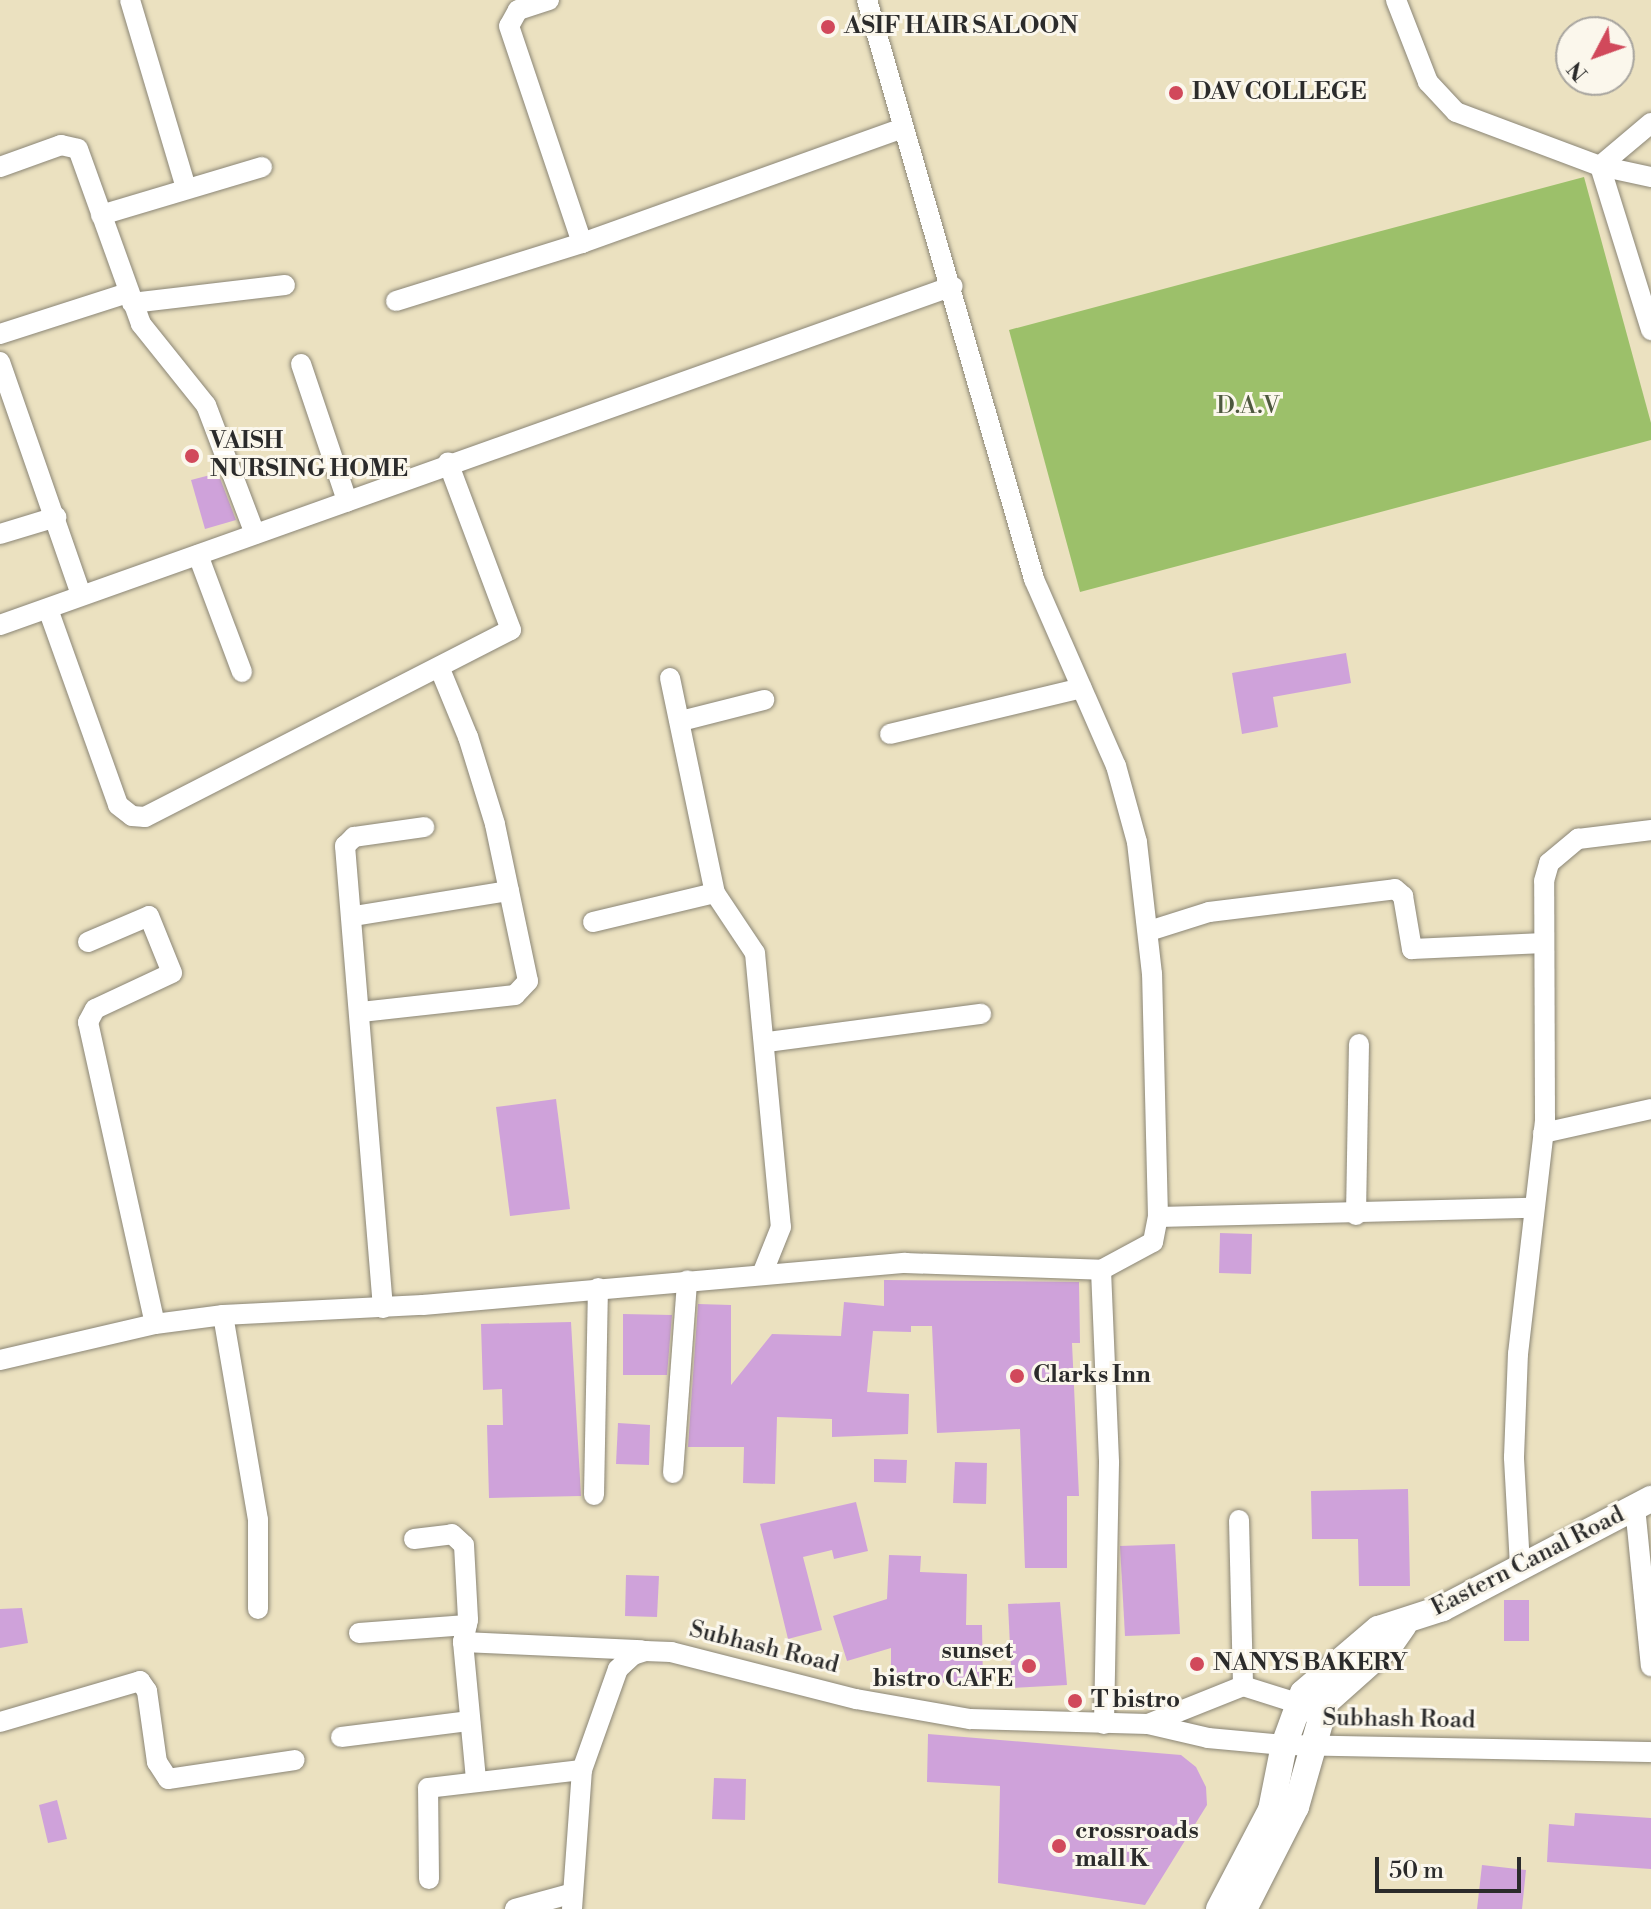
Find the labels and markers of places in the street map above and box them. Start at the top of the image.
place label: ASIF HAIR SALOON [844,13,1078,41]
marker: ASIF HAIR SALOON [819,18,837,36]
place label: DAV COLLEGE [1192,79,1366,107]
marker: DAV COLLEGE [1167,84,1185,102]
place label: VAISH NURSING HOME [210,428,408,484]
marker: VAISH NURSING HOME [181,445,203,467]
place label: Clarks Inn [1033,1362,1151,1390]
marker: Clarks Inn [1008,1367,1026,1385]
place label: sunset bistro CAFE [873,1638,1013,1694]
place label: NANYS BAKERY [1213,1650,1408,1678]
marker: NANYS BAKERY [1188,1655,1206,1673]
marker: sunset bistro CAFE [1020,1657,1038,1675]
place label: T bistro [1091,1687,1180,1715]
marker: T bistro [1066,1692,1084,1710]
place label: crossroads mall K [1075,1818,1199,1874]
marker: crossroads mall K [1050,1837,1068,1855]

